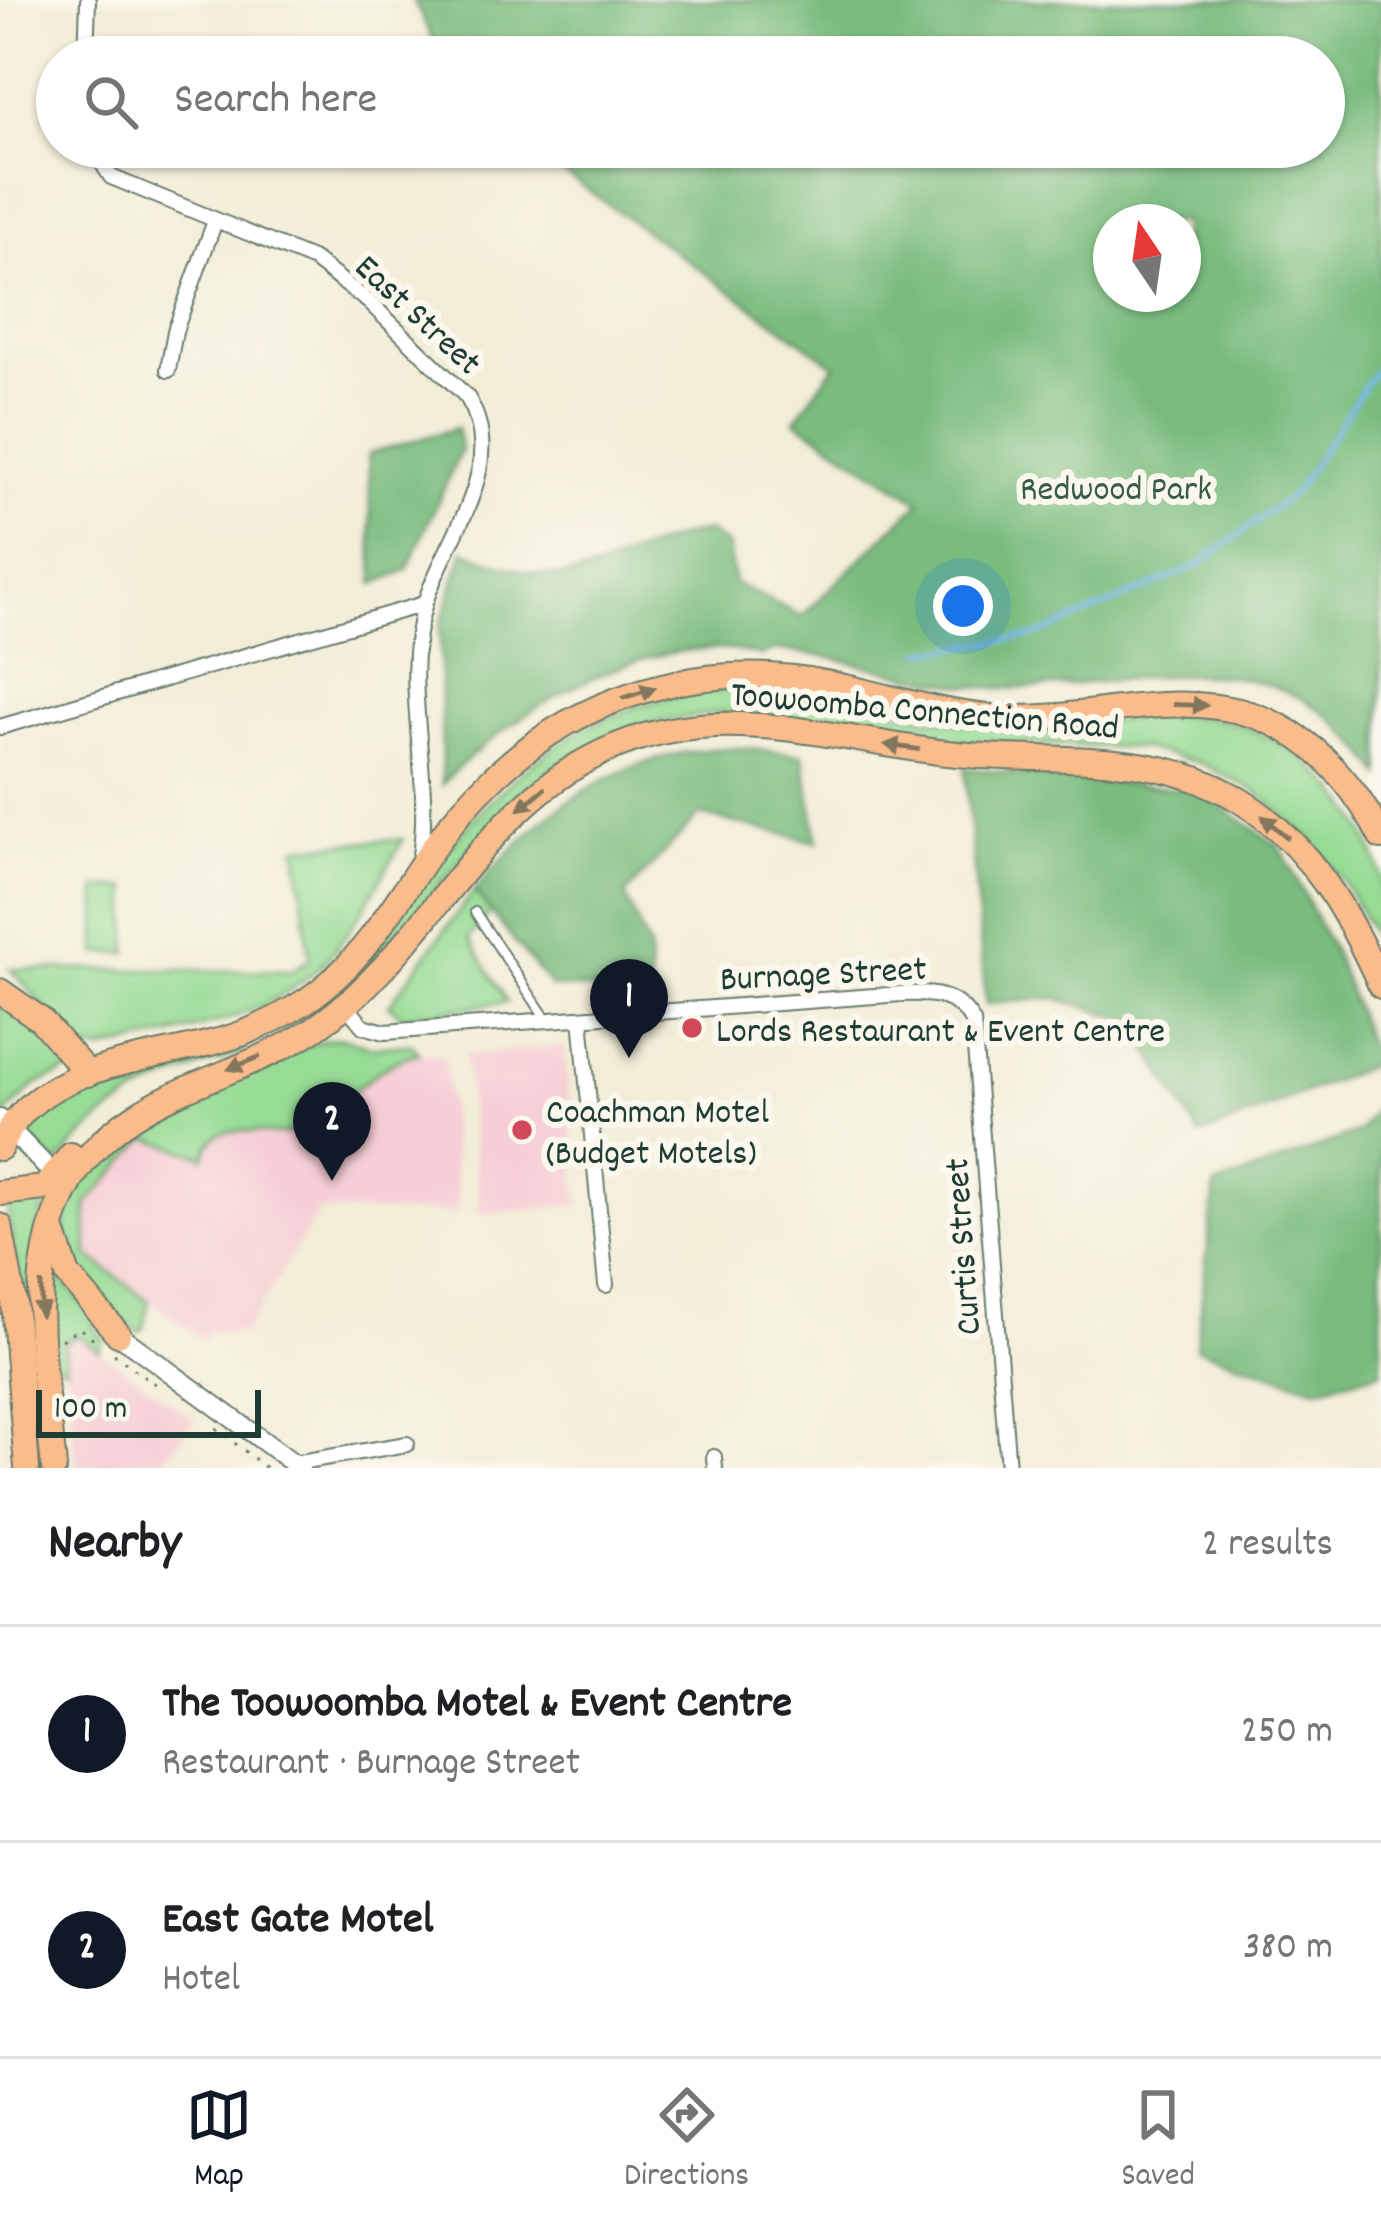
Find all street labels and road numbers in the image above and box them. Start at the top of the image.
street label: East Street [341,245,491,390]
street label: Toowoomba Connection Road [728,671,1121,757]
street label: Burnage Street [719,946,928,1008]
street label: Curtis Street [934,1156,998,1337]

